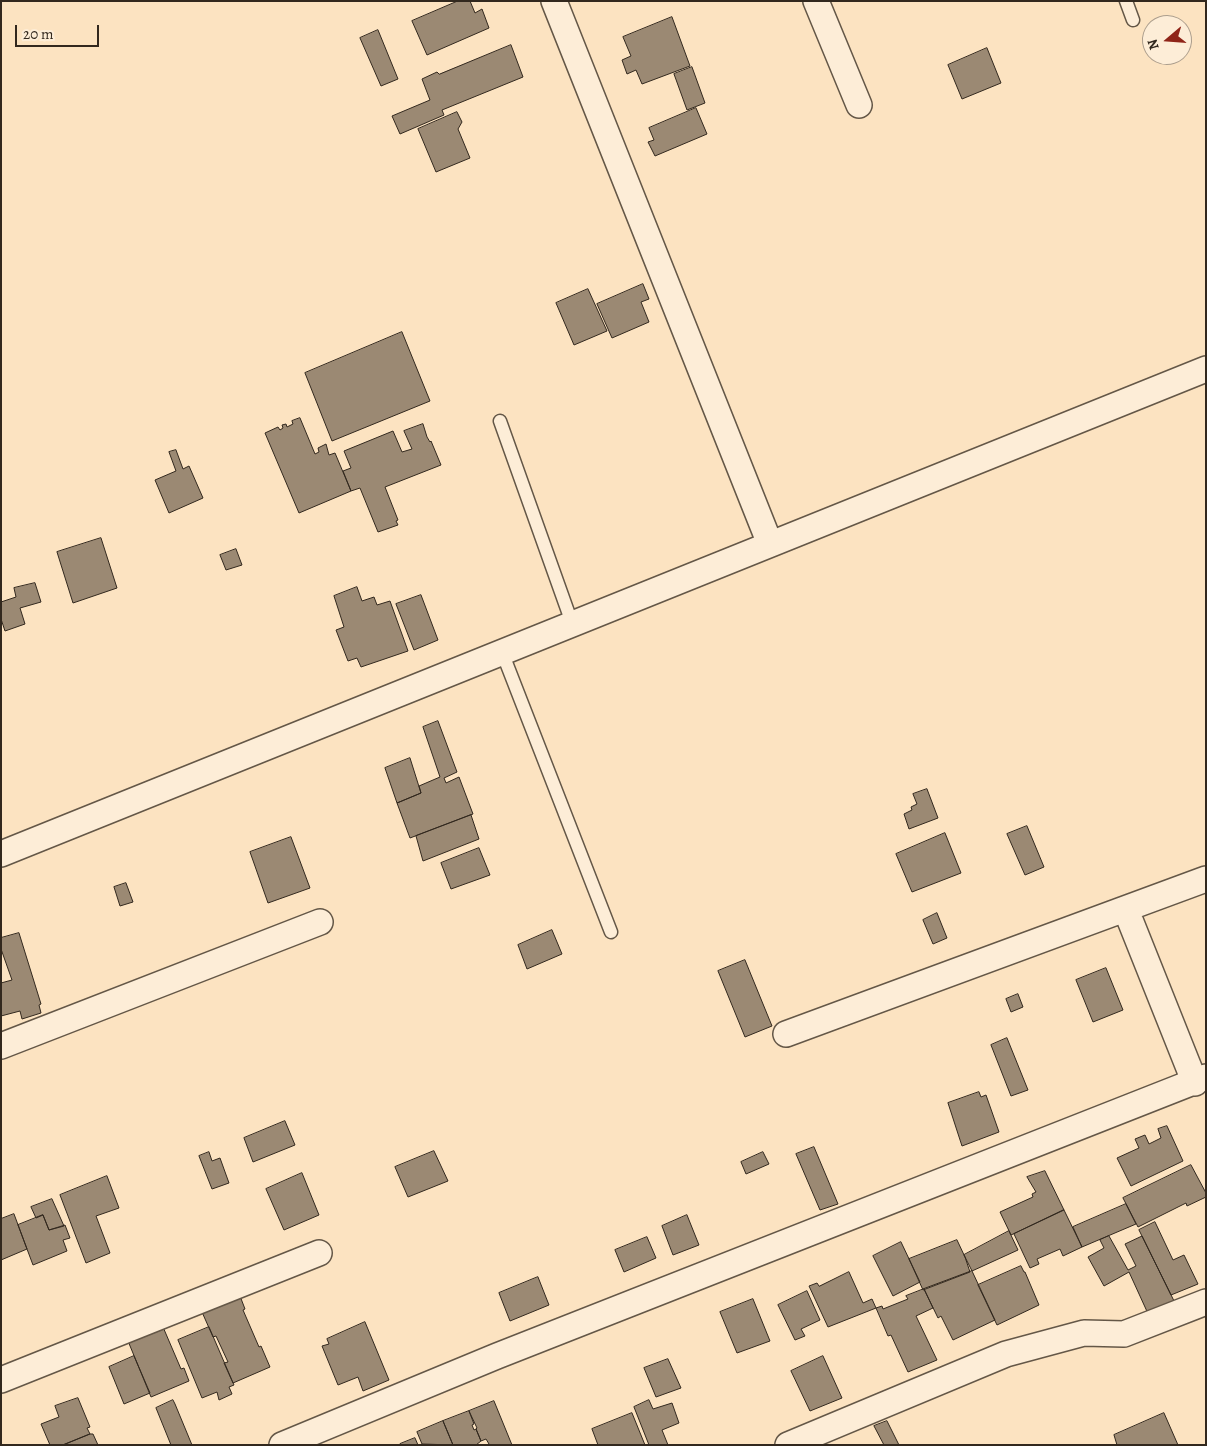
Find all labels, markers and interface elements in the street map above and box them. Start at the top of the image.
scale bar [18,15,101,47]
north arrow [1142,15,1192,65]
text: 20 m [23,24,54,44]
text: N [1143,37,1164,52]

